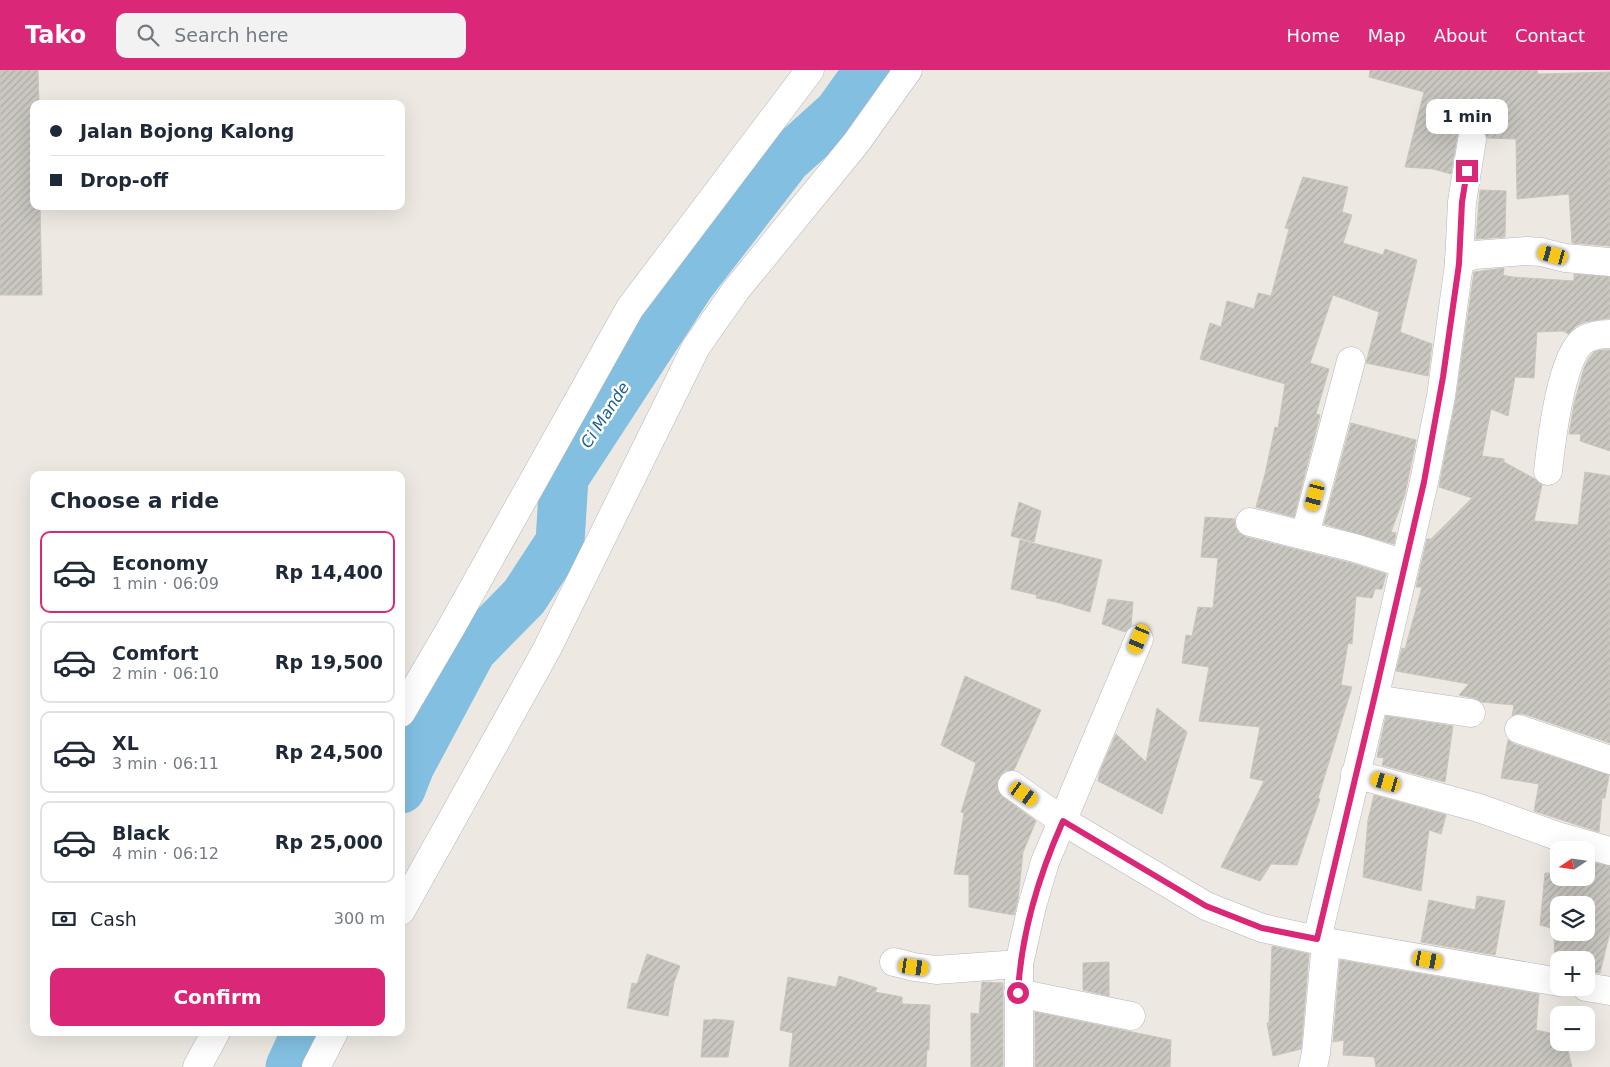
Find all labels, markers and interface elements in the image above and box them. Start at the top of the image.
search box [116,13,466,58]
text: Tako [25,21,86,49]
icon: search [134,21,162,49]
text: Search here [174,24,288,46]
text: Home [1287,25,1340,46]
text: Map [1368,25,1406,46]
text: About [1434,25,1487,46]
text: Contact [1515,25,1585,46]
callout: 1 min [1426,98,1508,134]
text: 1 min [1442,107,1492,126]
text: Jalan Bojong Kalong [80,120,294,142]
route end [1456,160,1478,182]
text: Drop-off [80,169,168,191]
car [1536,244,1569,266]
water label: Ci Mande [577,378,633,451]
car [1303,480,1326,512]
text: Choose a ride [50,488,219,513]
icon: car [52,550,97,595]
text: Economy [112,552,208,574]
text: Rp 14,400 [275,561,383,583]
text: 1 min · 06:09 [112,574,219,593]
car [1126,622,1151,656]
icon: car [52,640,97,685]
text: Comfort [112,642,199,664]
text: Rp 19,500 [275,651,383,673]
text: 2 min · 06:10 [112,664,219,683]
icon: car [52,730,97,775]
text: XL [112,732,139,754]
text: Rp 24,500 [275,741,383,763]
text: 3 min · 06:11 [112,754,219,773]
car [1369,771,1402,793]
car [1007,779,1040,809]
icon: car [52,820,97,865]
text: Black [112,822,170,844]
text: Rp 25,000 [275,831,383,853]
north arrow [1550,841,1595,886]
map controls [1550,841,1595,1051]
text: 4 min · 06:12 [112,844,219,863]
button: layers [1550,896,1595,941]
icon: cash [50,905,78,933]
text: Cash [90,908,137,930]
text: 300 m [334,909,385,928]
car [1411,950,1444,970]
button: + [1550,951,1595,996]
car [898,957,929,977]
button: Confirm [50,968,385,1026]
route start [1007,982,1029,1004]
button: − [1550,1006,1595,1051]

